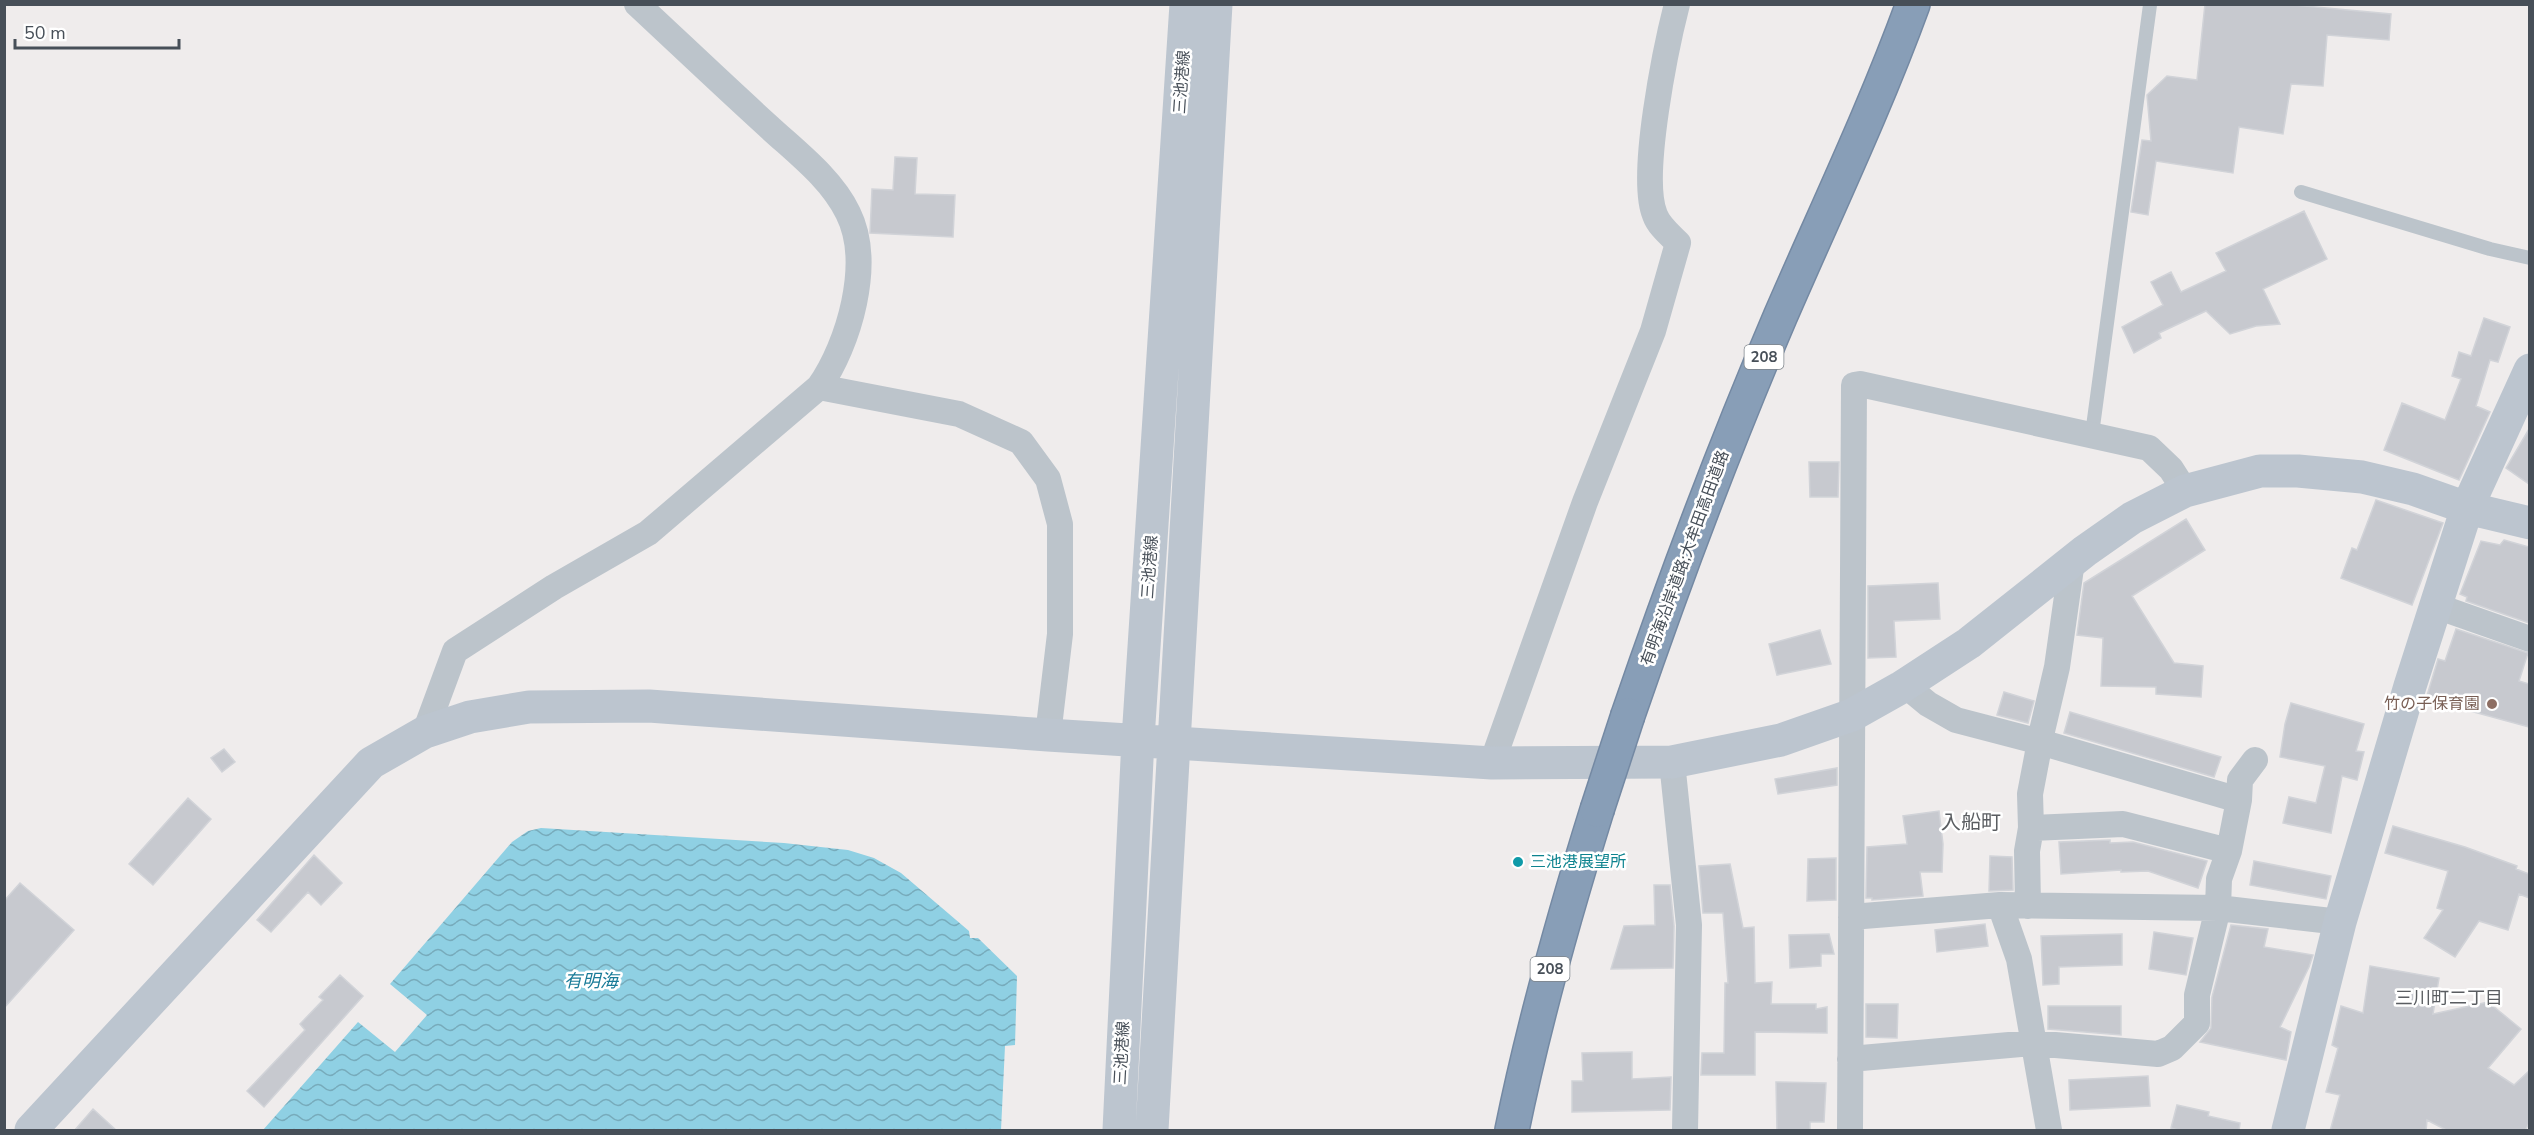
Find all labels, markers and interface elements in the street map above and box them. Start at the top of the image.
scale bar [15,12,178,50]
text: 50 m [24,21,66,45]
street label: 三池港線 [1169,49,1195,115]
road number: 208 [1744,345,1784,369]
street label: 有明海沿岸道路;大牟田高田道路 [1636,447,1734,669]
street label: 三池港線 [1137,534,1163,600]
place label: 竹の子保育園 [2384,693,2480,715]
marker: 竹の子保育園 [2485,697,2499,711]
district label: 入船町 [1941,809,2001,836]
place label: 三池港展望所 [1530,851,1626,873]
marker: 三池港展望所 [1511,855,1525,869]
road number: 208 [1530,957,1570,981]
water label: 有明海 [564,969,621,993]
district label: 三川町二丁目 [2395,986,2503,1010]
street label: 三池港線 [1109,1020,1135,1086]

